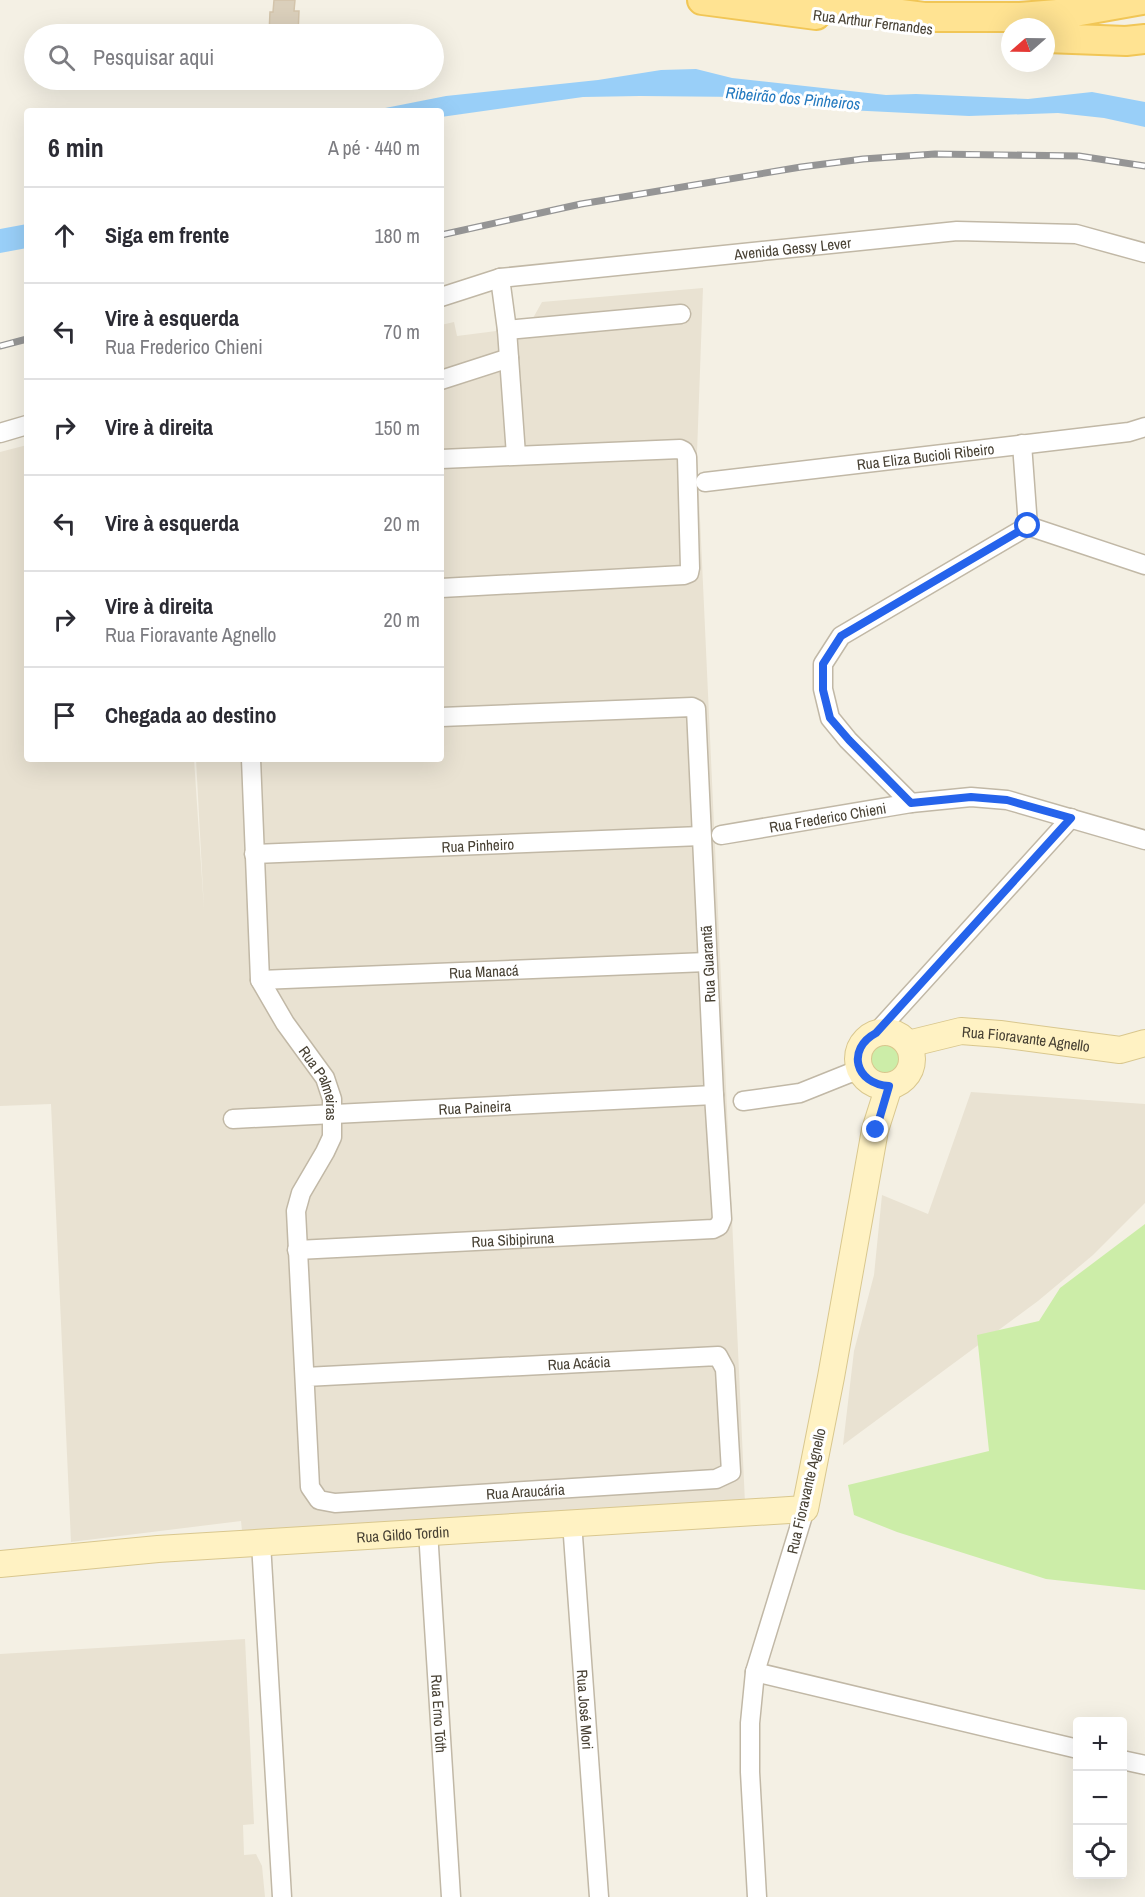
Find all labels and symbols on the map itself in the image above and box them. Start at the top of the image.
street label: Rua Arthur Fernandes [812,4,934,40]
north arrow [1001,18,1055,72]
water label: Ribeirão dos Pinheiros [725,81,862,115]
street label: Avenida Gessy Lever [732,231,852,264]
street label: Rua Eliza Bucioli Ribeiro [856,437,995,475]
route start [1014,512,1040,538]
street label: Rua Frederico Chieni [767,797,888,837]
street label: Rua Pinheiro [441,833,515,857]
street label: Rua Guarantã [695,925,721,1003]
street label: Rua Manacá [449,959,519,983]
street label: Rua Fioravante Agnello [961,1021,1091,1056]
street label: Rua Palmeiras [294,1041,343,1121]
street label: Rua Paineira [438,1095,512,1119]
route end [862,1116,888,1142]
street label: Rua Sibipiruna [471,1227,555,1252]
street label: Rua Acácia [547,1351,611,1375]
street label: Rua Fioravante Agnello [781,1426,831,1556]
street label: Rua Araucária [485,1478,565,1504]
street label: Rua Gildo Tordin [356,1521,450,1547]
street label: Rua José Mori [572,1669,599,1750]
street label: Rua Erno Tóth [427,1674,452,1753]

